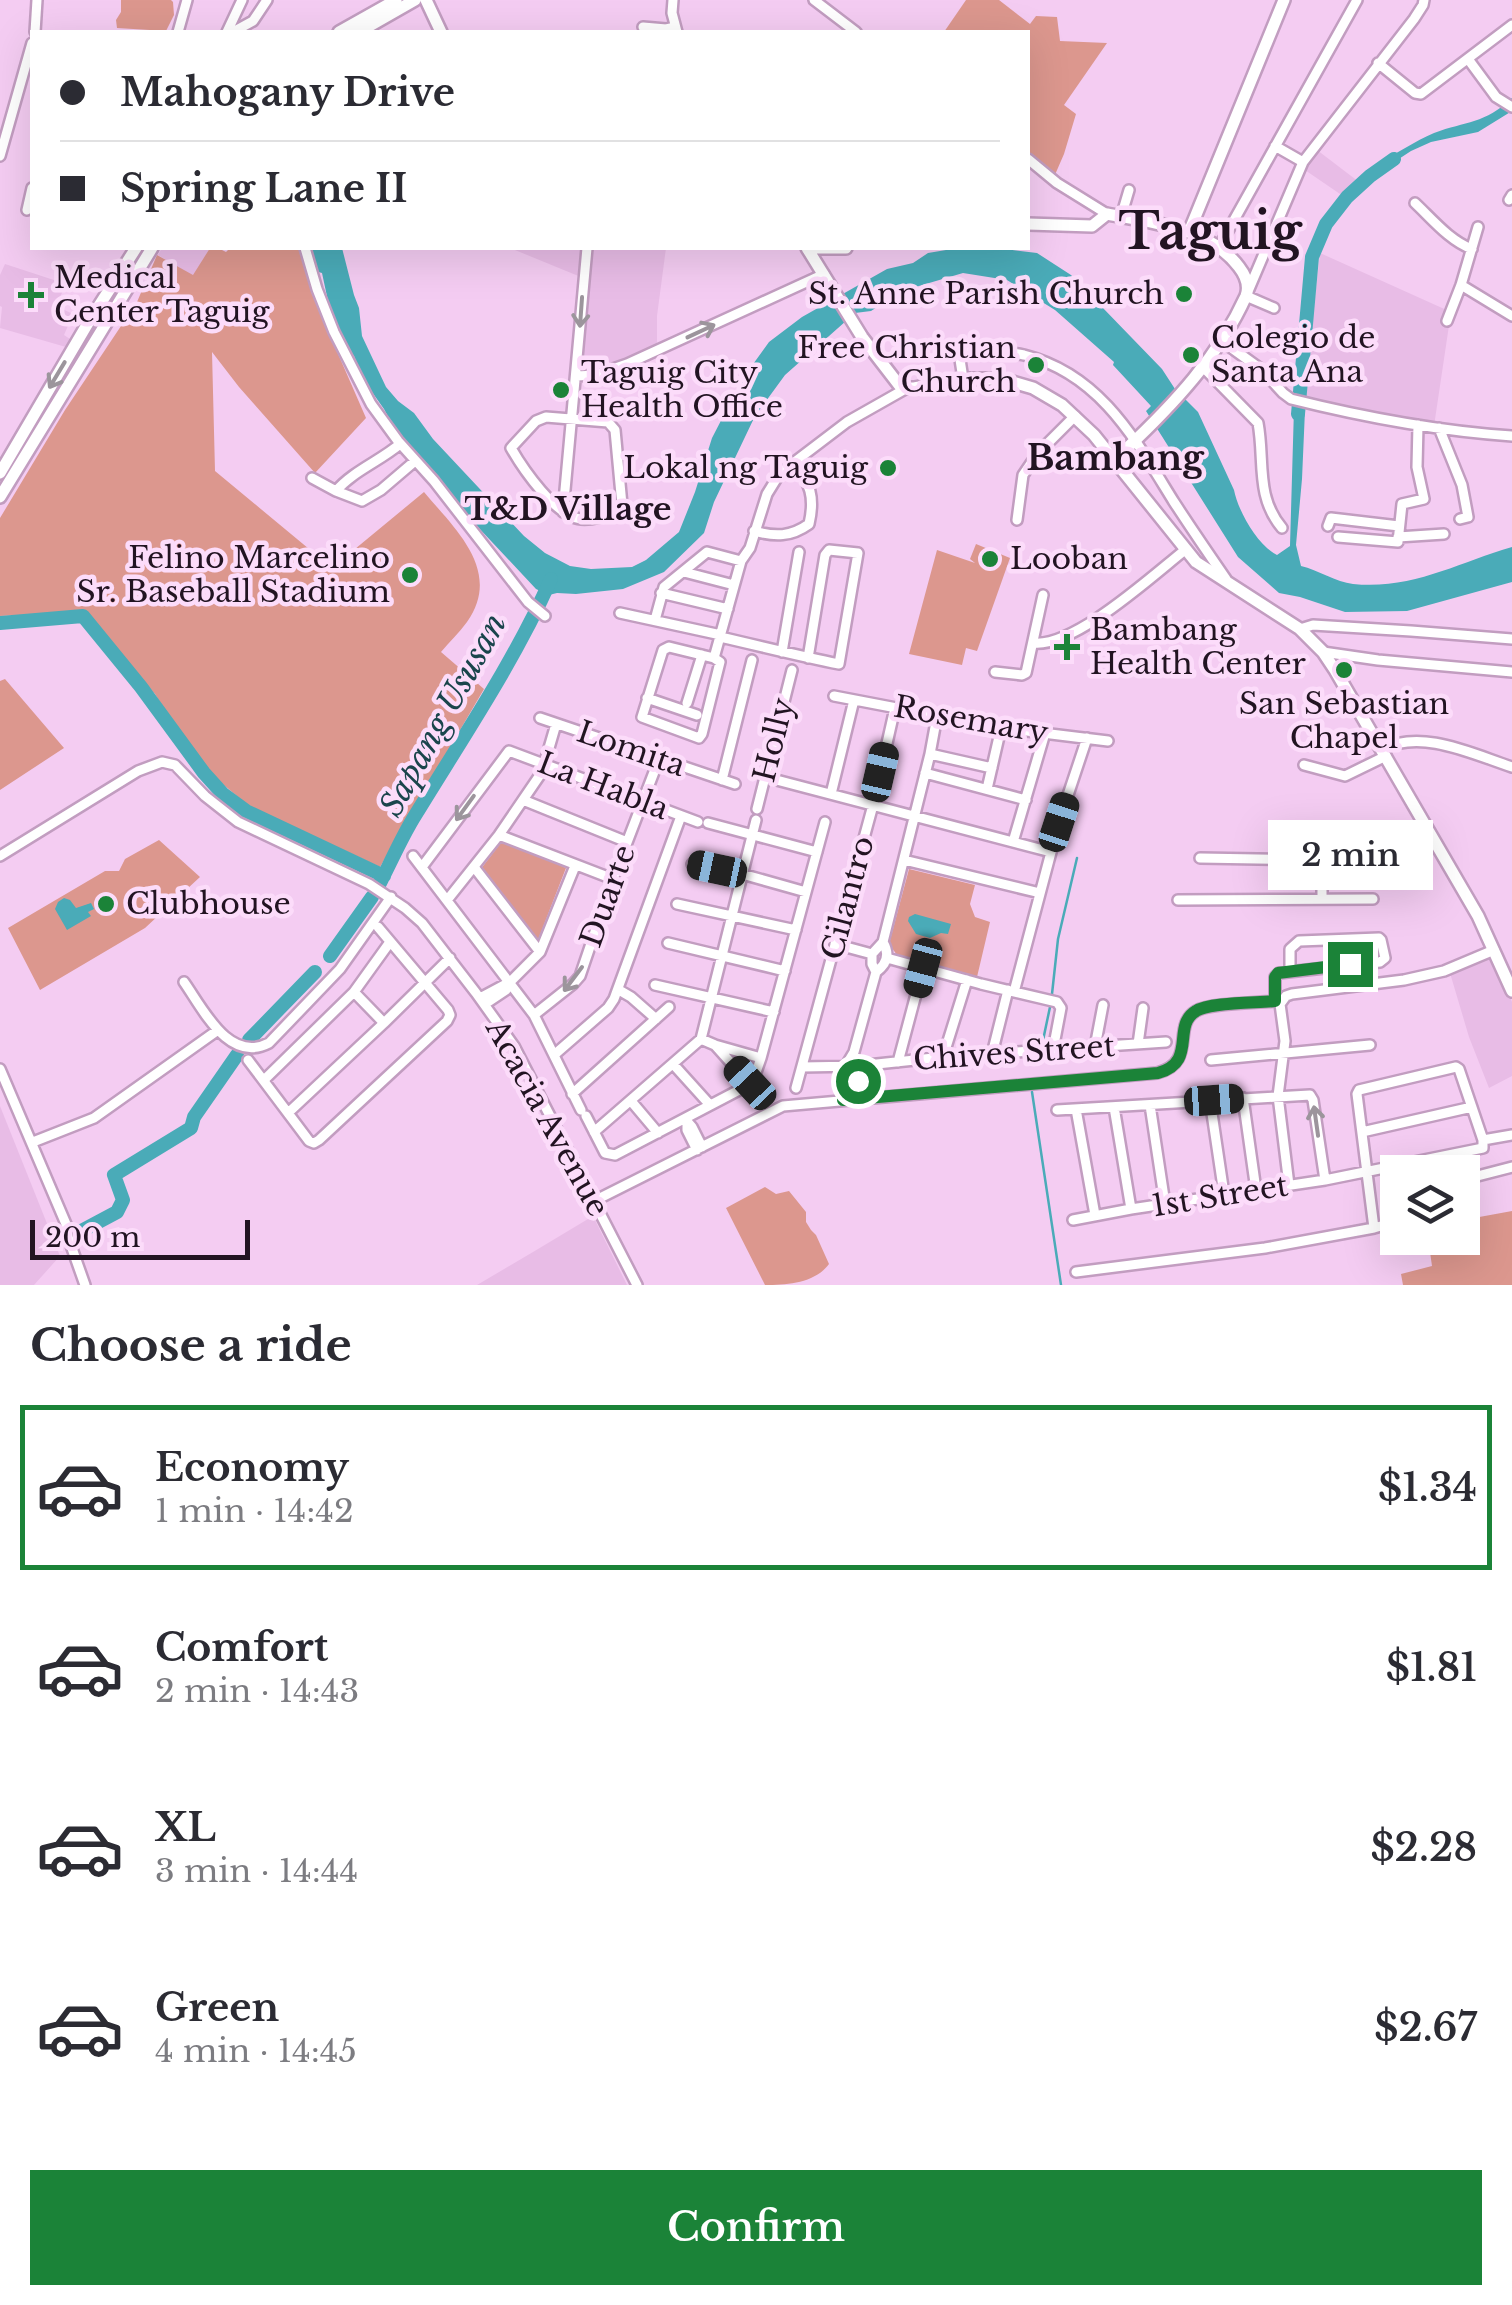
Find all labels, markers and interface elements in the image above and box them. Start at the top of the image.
text: Mahogany Drive [120,69,455,116]
text: Spring Lane II [120,165,408,212]
district label: Taguig [1119,200,1303,263]
place label: Medical Center Taguig [54,259,271,330]
place label: St. Anne Parish Church [808,275,1164,312]
marker: Medical Center Taguig [18,282,44,308]
marker: St. Anne Parish Church [1173,283,1195,305]
one-way arrow [572,295,591,327]
place label: Colegio de Santa Ana [1211,319,1376,390]
one-way arrow [685,321,715,340]
place label: Free Christian Church [797,329,1016,400]
marker: Colegio de Santa Ana [1180,344,1202,366]
place label: Taguig City Health Office [581,354,783,425]
marker: Free Christian Church [1025,354,1047,376]
one-way arrow [47,361,67,389]
marker: Taguig City Health Office [550,379,572,401]
district label: Bambang [1026,436,1205,479]
place label: Lokal ng Taguig [623,449,869,486]
marker: Lokal ng Taguig [877,457,899,479]
district label: T&D Village [465,489,671,529]
place label: Felino Marcelino Sr. Baseball Stadium [76,539,390,610]
place label: Looban [1010,540,1128,577]
marker: Looban [979,548,1001,570]
marker: Felino Marcelino Sr. Baseball Stadium [399,564,421,586]
water label: Sapang Ususan [371,607,515,823]
place label: Bambang Health Center [1090,611,1307,682]
marker: Bambang Health Center [1054,634,1080,660]
marker: San Sebastian Chapel [1333,659,1355,681]
place label: San Sebastian Chapel [1239,685,1449,756]
street label: Rosemary [891,688,1051,751]
street label: Holly [745,694,802,786]
street label: Lomita [572,713,690,784]
car [859,739,901,805]
street label: La Habla [533,744,674,827]
car [1035,789,1083,855]
one-way arrow [455,794,476,821]
callout: 2 min [1268,819,1432,889]
street label: Cilantro [813,832,882,964]
text: 2 min [1301,835,1400,875]
street label: Duarte [572,840,643,952]
car [685,848,749,890]
place label: Clubhouse [126,885,291,922]
marker: Clubhouse [95,893,117,915]
car [901,935,945,1001]
route end [1328,942,1373,987]
one-way arrow [562,966,584,992]
street label: Acacia Avenue [478,1012,617,1223]
street label: Chives Street [912,1027,1117,1078]
car [719,1051,781,1115]
route start [836,1059,881,1104]
car [1183,1083,1245,1117]
one-way arrow [1306,1106,1324,1138]
map controls [1380,1155,1480,1255]
button: layers [1380,1155,1480,1255]
street label: 1st Street [1149,1166,1291,1225]
scale bar [30,1215,250,1260]
text: 200 m [45,1220,140,1255]
text: Choose a ride [30,1317,352,1373]
icon: car [35,1443,125,1533]
text: Economy [155,1444,349,1491]
text: $1.34 [1378,1464,1477,1511]
text: 1 min · 14:42 [155,1491,354,1531]
icon: car [35,1623,125,1713]
text: Comfort [155,1624,328,1671]
text: $1.81 [1386,1644,1477,1691]
text: 2 min · 14:43 [155,1671,359,1711]
icon: car [35,1803,125,1893]
text: XL [155,1804,216,1851]
text: $2.28 [1370,1824,1477,1871]
text: 3 min · 14:44 [155,1851,358,1891]
icon: car [35,1983,125,2073]
text: Green [155,1984,279,2031]
text: $2.67 [1374,2004,1477,2051]
text: 4 min · 14:45 [155,2031,357,2071]
button: Confirm [30,2170,1482,2285]

